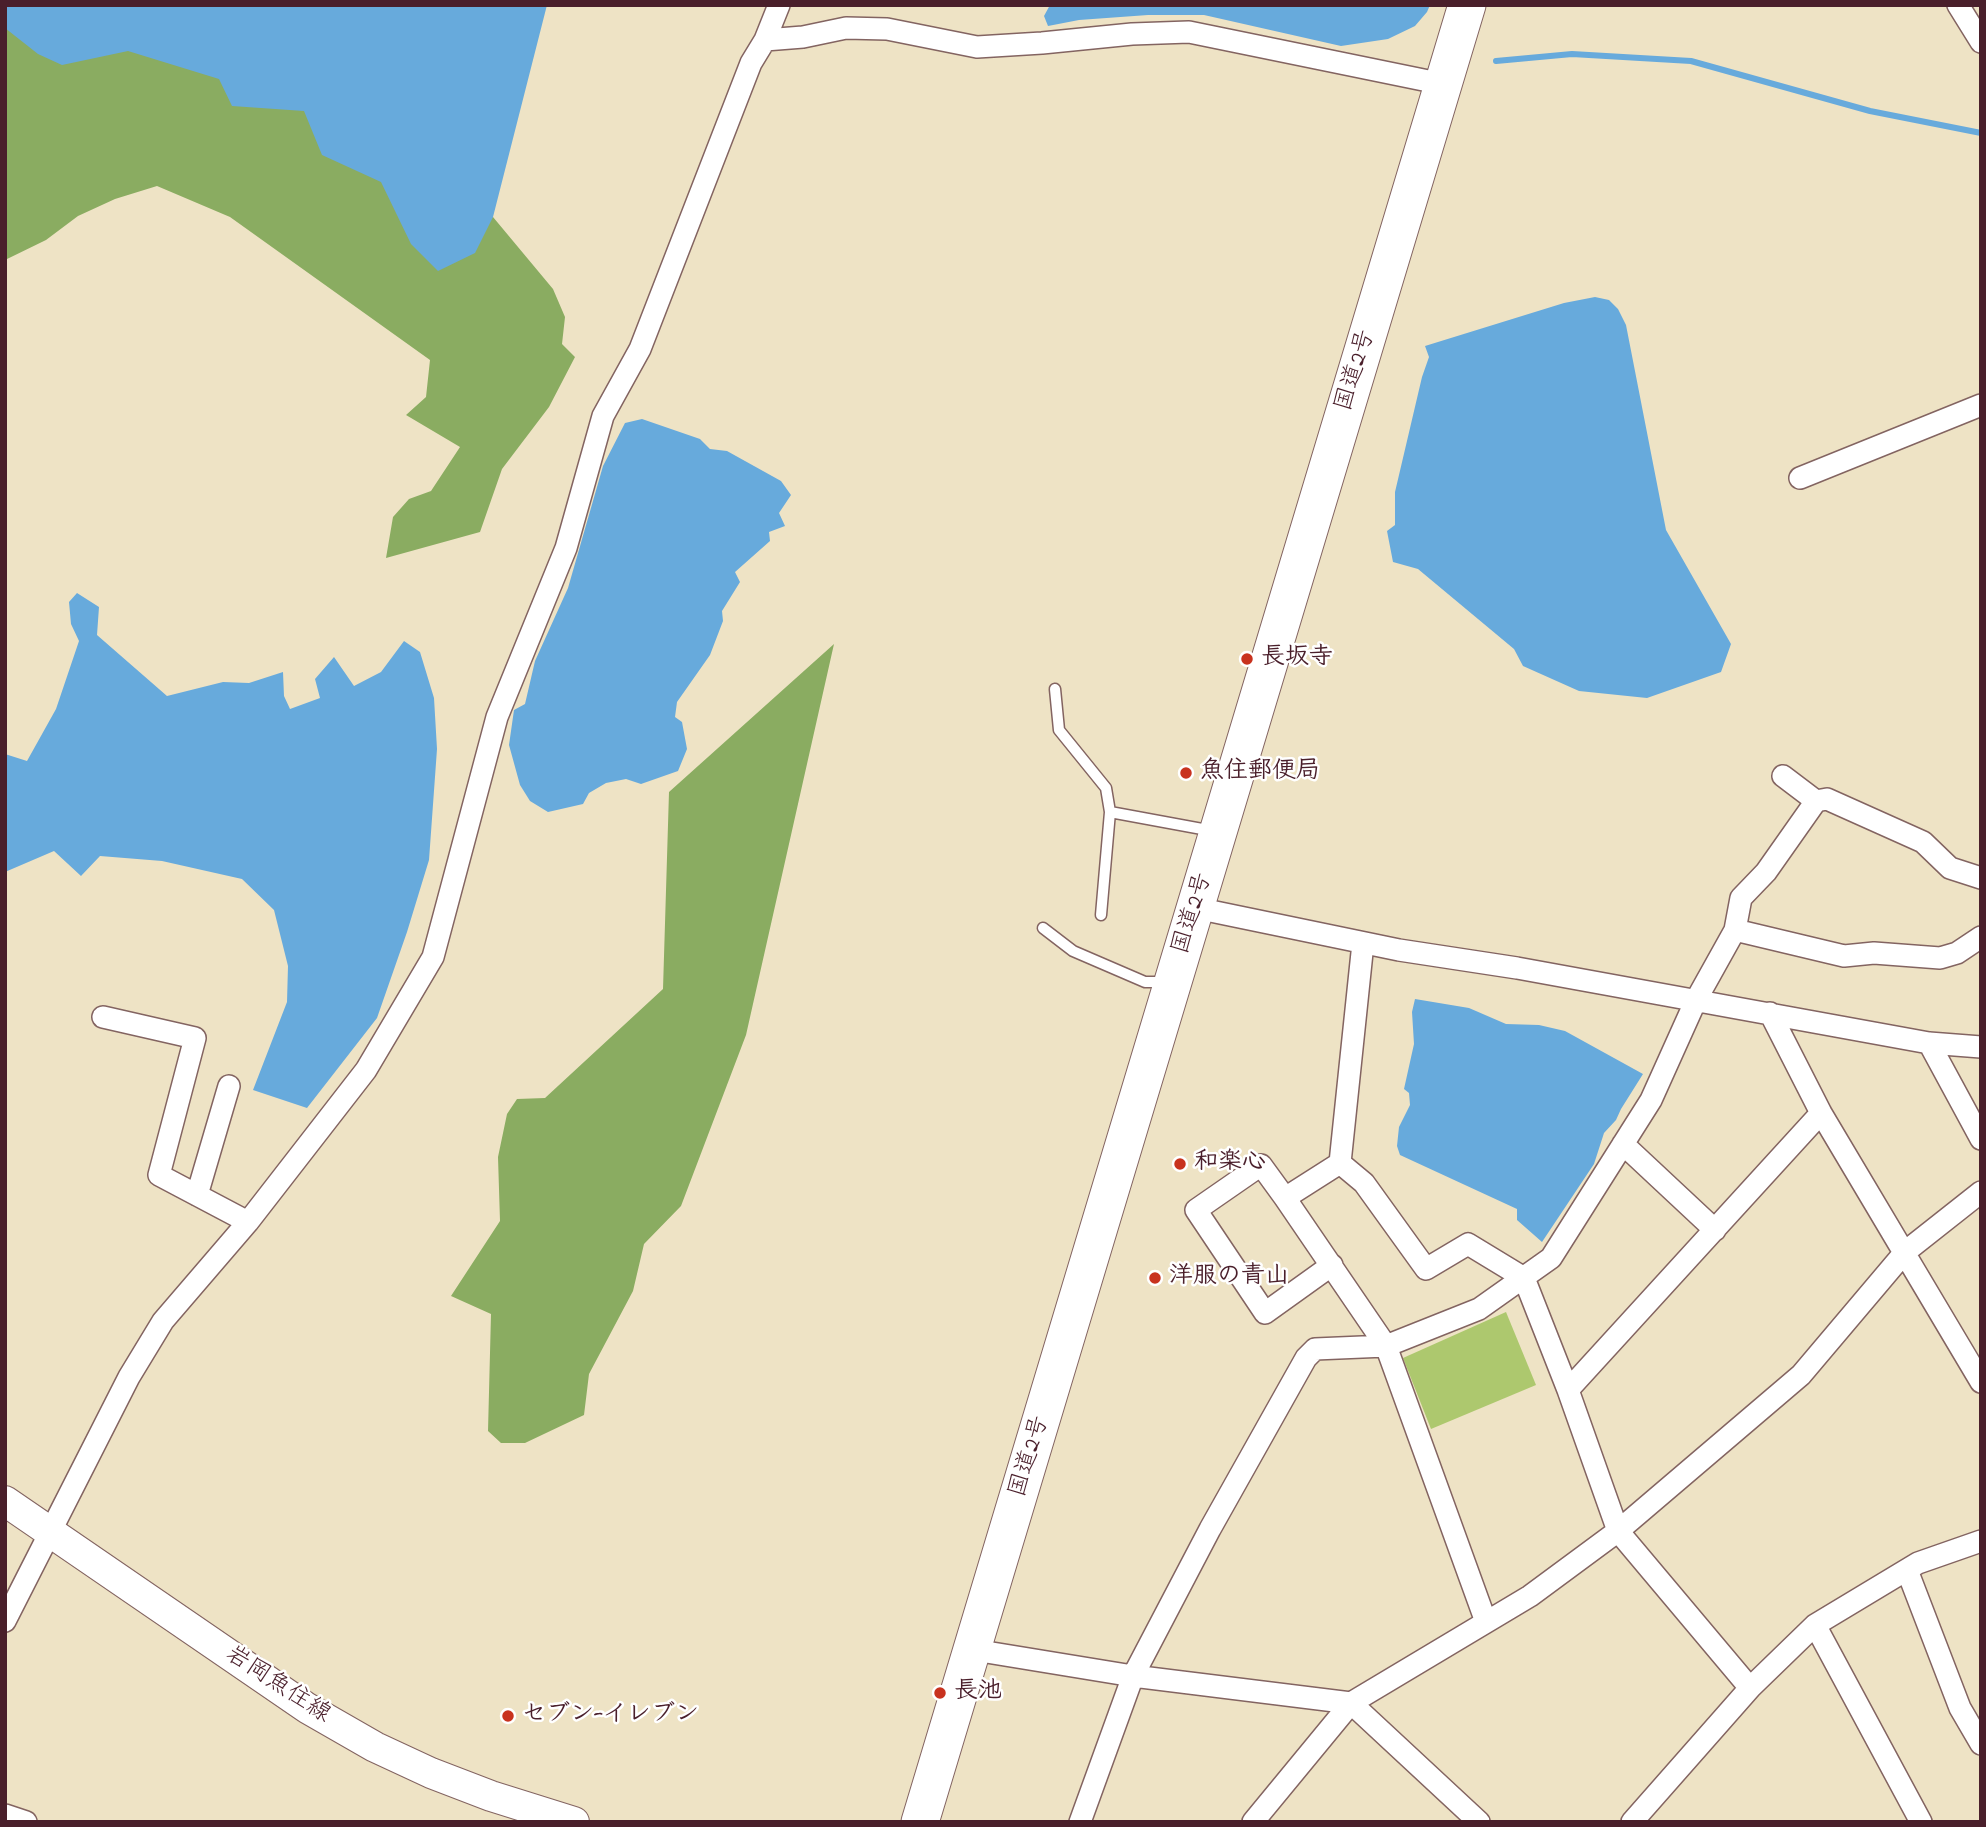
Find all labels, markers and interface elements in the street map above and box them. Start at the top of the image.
street label: 国道2号 [1331,327,1383,415]
place label: 長坂寺 [1261,645,1333,673]
marker: 長坂寺 [1239,651,1255,667]
place label: 魚住郵便局 [1200,759,1320,787]
marker: 魚住郵便局 [1178,765,1194,781]
street label: 国道2号 [1168,870,1220,958]
place label: 和楽心 [1194,1150,1266,1178]
marker: 和楽心 [1172,1156,1188,1172]
place label: 洋服の青山 [1169,1264,1289,1292]
marker: 洋服の青山 [1147,1270,1163,1286]
street label: 国道2号 [1005,1413,1057,1501]
street label: 岩岡魚住線 [219,1641,335,1731]
place label: 長池 [954,1679,1002,1707]
marker: 長池 [932,1685,948,1701]
place label: セブン-イレブン [522,1702,699,1730]
marker: セブン-イレブン [500,1708,516,1724]

